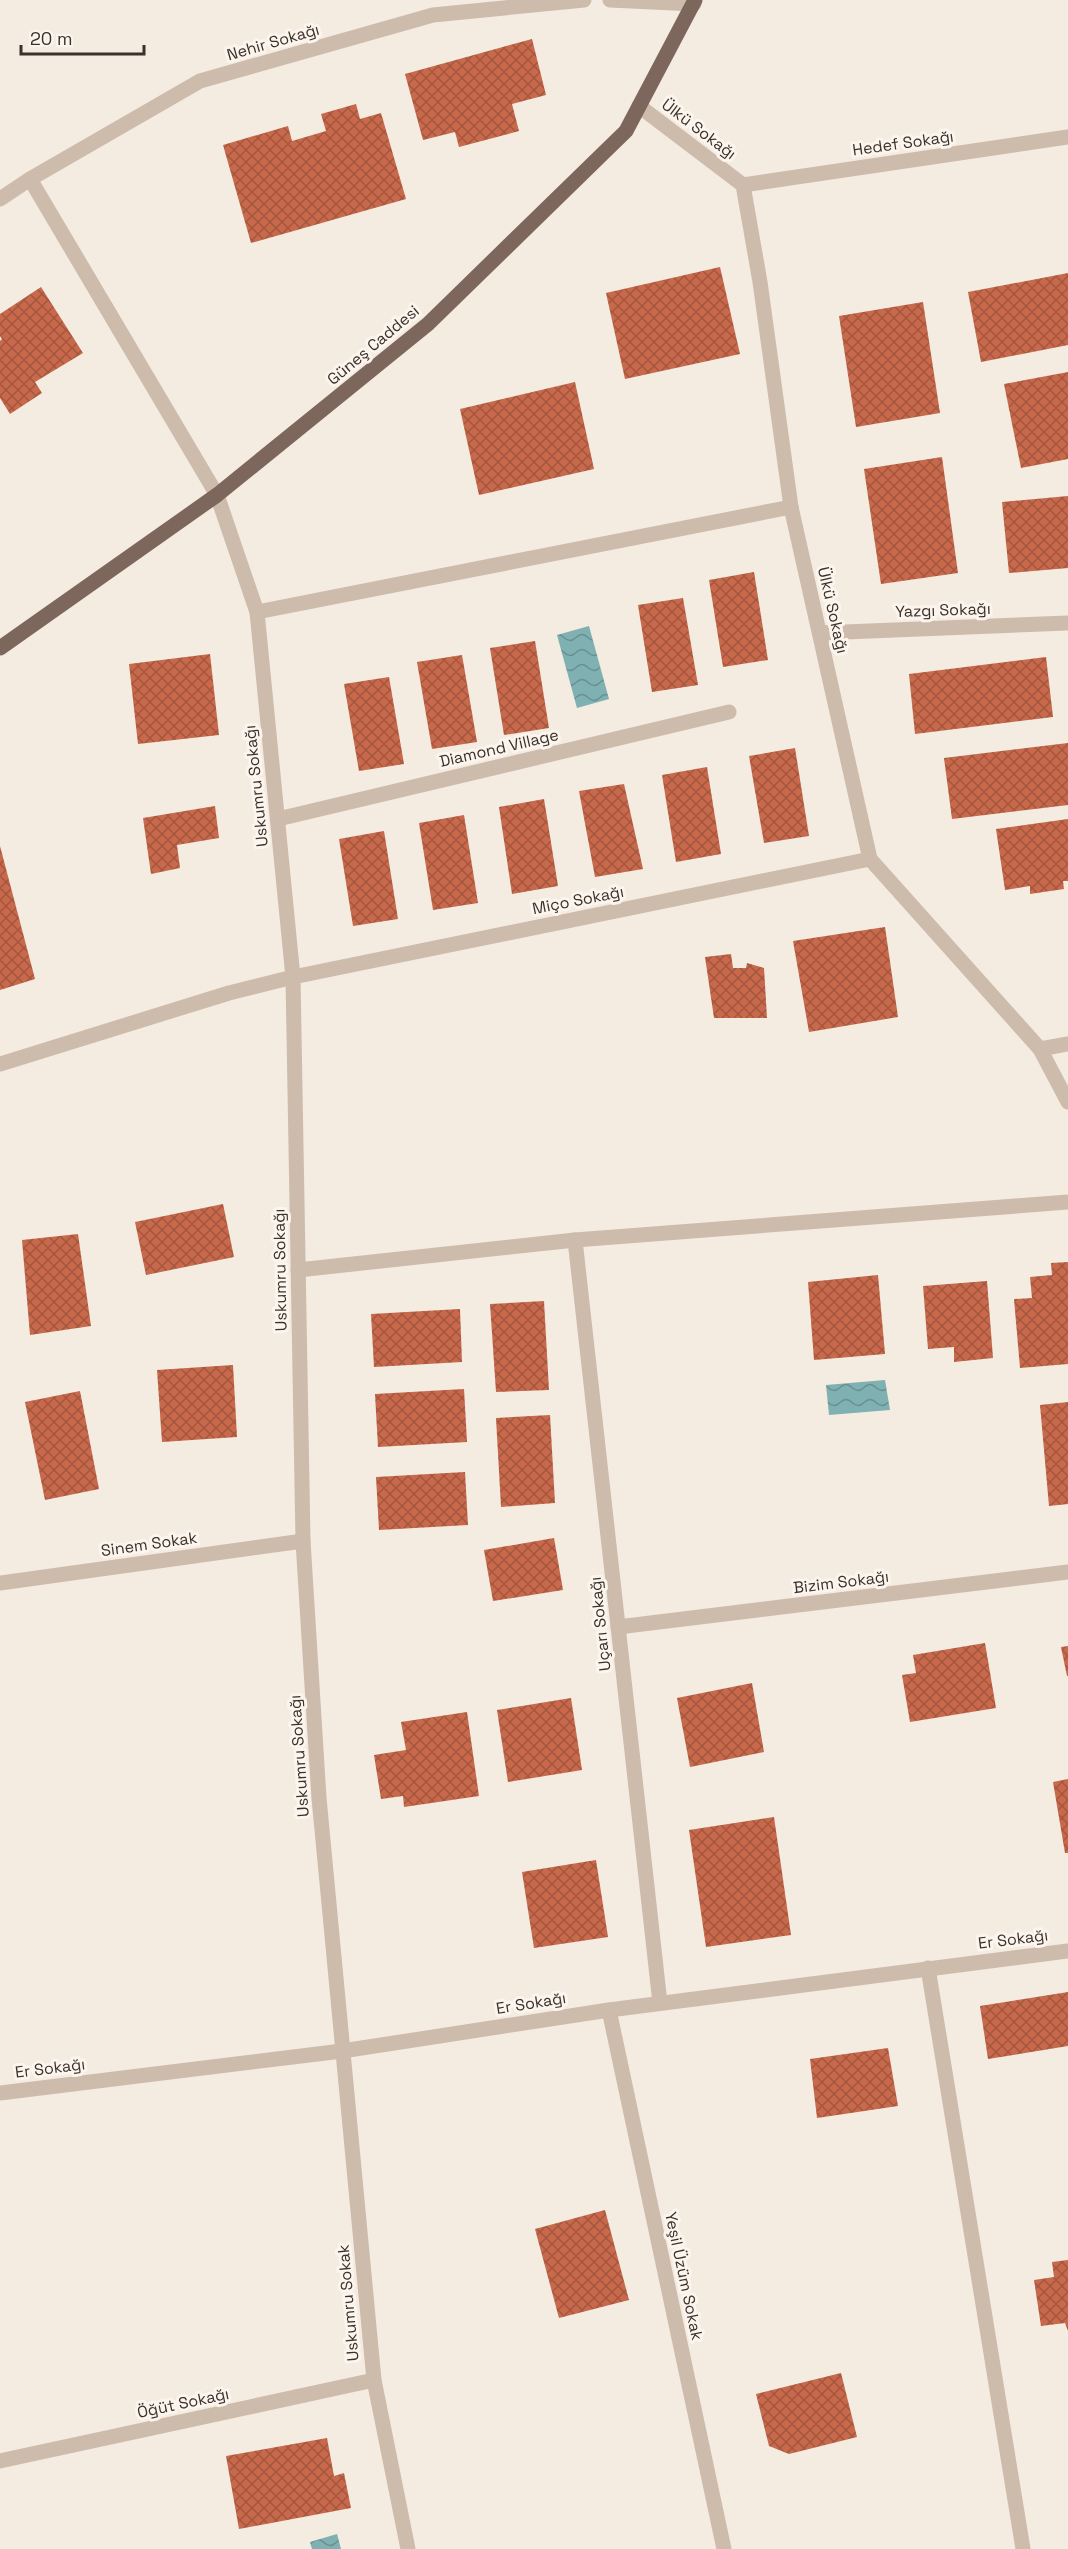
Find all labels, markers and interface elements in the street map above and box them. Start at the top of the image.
scale bar [21,18,144,56]
street label: Nehir Sokağı [224,19,322,65]
text: 20 m [30,27,73,50]
street label: Ülkü Sokağı [657,94,741,164]
street label: Hedef Sokağı [851,126,955,160]
street label: Güneş Caddesi [323,300,423,390]
street label: Ülkü Sokağı [813,565,853,655]
street label: Yazgı Sokağı [895,598,991,622]
street label: Uskumru Sokağı [239,724,273,848]
street label: Diamond Village [437,724,561,772]
street label: Miço Sokağı [531,881,625,919]
street label: Uskumru Sokağı [268,1209,292,1331]
street label: Sinem Sokak [100,1527,199,1561]
street label: Bizim Sokağı [792,1566,890,1598]
street label: Uçarı Sokağı [585,1576,615,1672]
street label: Uskumru Sokağı [284,1694,314,1818]
street label: Er Sokağı [977,1924,1049,1954]
street label: Er Sokağı [495,1987,567,2019]
street label: Er Sokağı [14,2053,86,2083]
street label: Yeşil Üzüm Sokak [660,2210,708,2343]
street label: Uskumru Sokak [332,2243,364,2362]
street label: Öğüt Sokağı [135,2383,231,2423]

